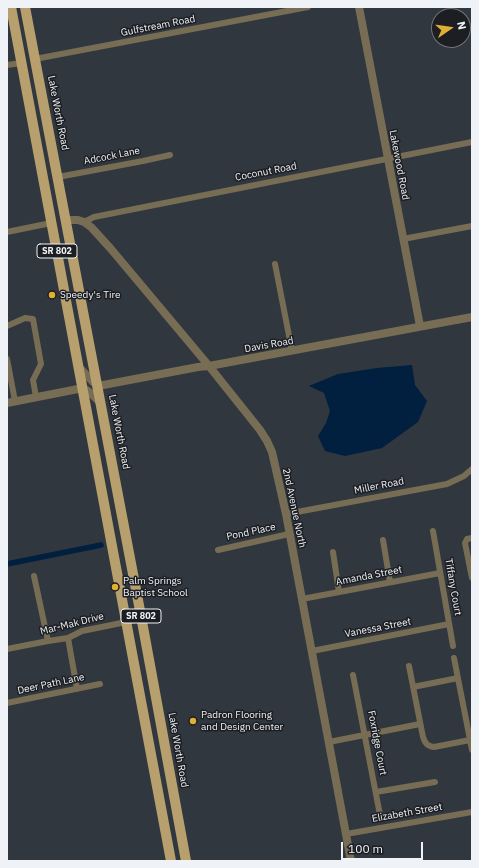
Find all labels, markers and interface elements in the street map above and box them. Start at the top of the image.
north arrow [431,8,471,48]
street label: Gulfstream Road [120,13,196,39]
text: N [454,20,469,31]
street label: Lake Worth Road [45,75,71,151]
street label: Lakewood Road [386,129,412,201]
street label: Adcock Lane [83,145,141,167]
street label: Coconut Road [234,160,298,184]
road number: SR 802 [37,244,77,258]
place label: Speedy's Tire [60,289,121,301]
marker: Speedy's Tire [47,290,57,300]
street label: Davis Road [244,335,294,355]
street label: Lake Worth Road [106,394,132,470]
street label: 2nd Avenue North [280,467,308,549]
street label: Miller Road [353,475,405,497]
street label: Pond Place [225,521,277,543]
street label: Tiffany Court [442,558,464,616]
street label: Amanda Street [335,564,403,588]
place label: Palm Springs Baptist School [123,575,188,598]
marker: Palm Springs Baptist School [110,582,120,592]
road number: SR 802 [121,609,161,623]
street label: Mar-Mak Drive [39,610,105,638]
street label: Vanessa Street [344,616,412,640]
street label: Deer Path Lane [16,671,86,697]
place label: Padron Flooring and Design Center [201,709,283,732]
street label: Foxridge Court [365,710,389,776]
street label: Lake Worth Road [166,712,190,788]
marker: Padron Flooring and Design Center [188,716,198,726]
street label: Elizabeth Street [371,801,443,825]
scale bar [343,834,425,860]
text: 100 m [348,841,383,856]

